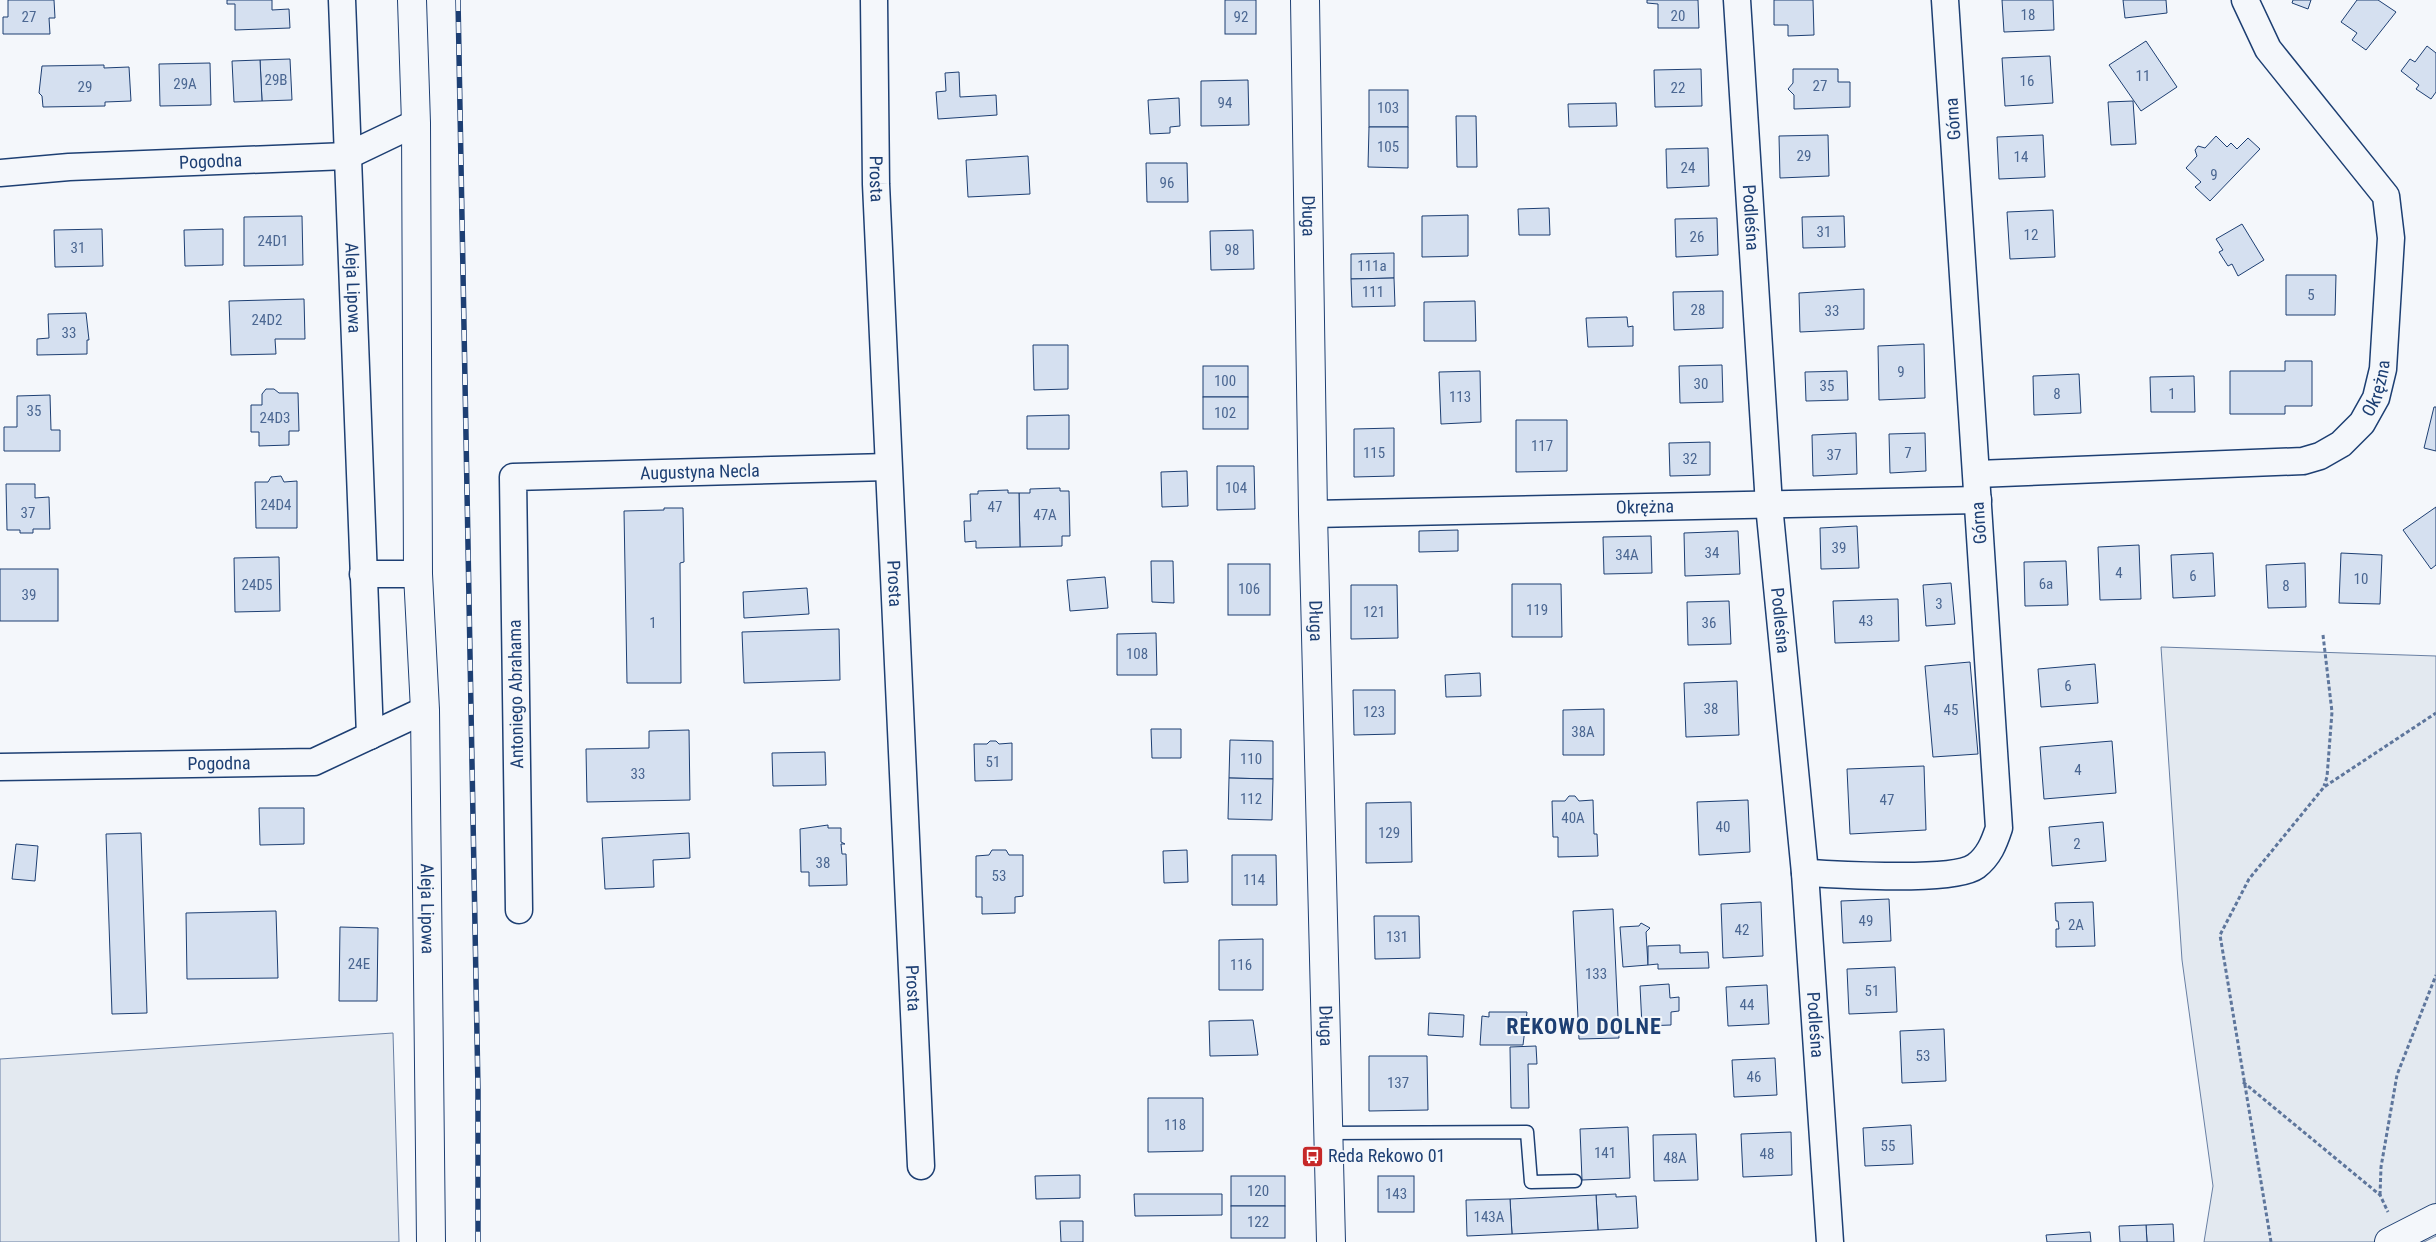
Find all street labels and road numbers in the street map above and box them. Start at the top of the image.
street label: Górna [1941,97,1964,141]
street label: Pogodna [179,149,243,173]
street label: Prosta [866,156,888,203]
street label: Podleśna [1739,184,1764,251]
street label: Długa [1298,195,1320,237]
street label: Aleja Lipowa [341,242,366,334]
street label: Okrężna [2357,360,2394,420]
street label: Augustyna Necla [640,459,760,484]
street label: Okrężna [1616,495,1674,518]
street label: Górna [1967,501,1990,545]
street label: Prosta [883,560,906,607]
street label: Podleśna [1767,587,1794,654]
street label: Długa [1305,600,1327,642]
street label: Antoniego Abrahama [504,619,527,769]
street label: Pogodna [187,752,251,774]
street label: Aleja Lipowa [417,863,439,954]
street label: Prosta [902,964,925,1012]
street label: Podleśna [1803,991,1828,1058]
street label: Długa [1315,1005,1337,1047]

